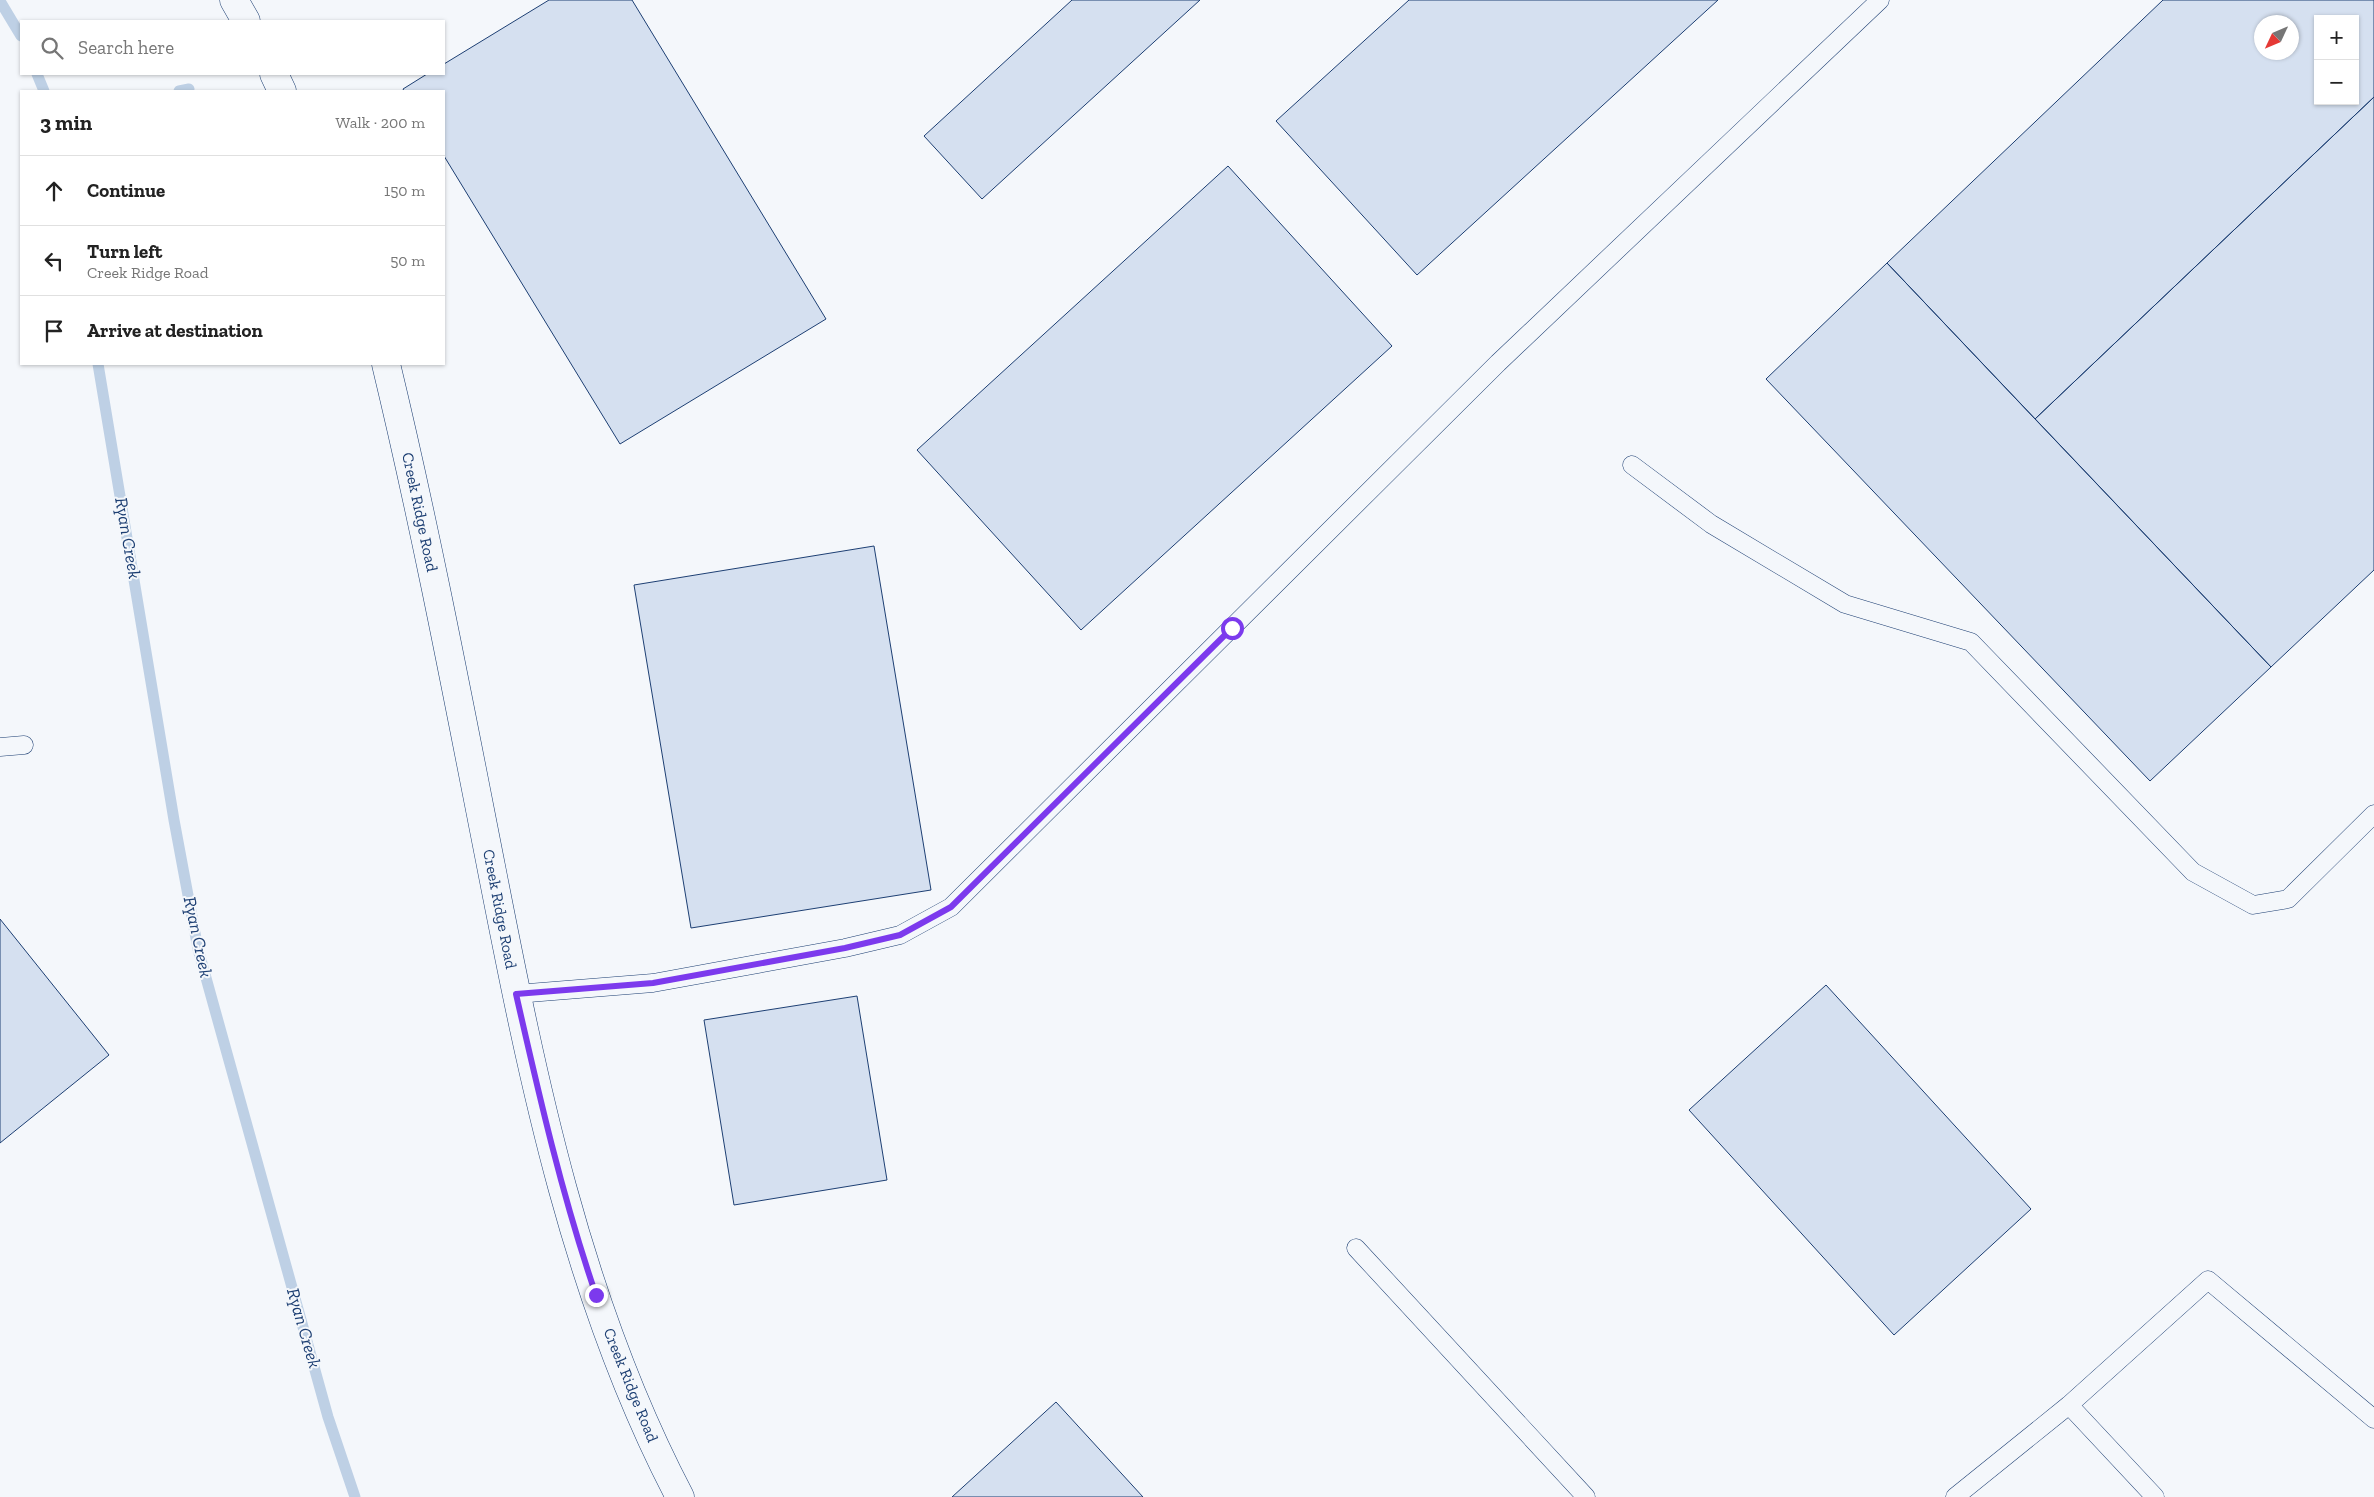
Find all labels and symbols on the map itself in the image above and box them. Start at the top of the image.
north arrow [2254,15,2299,60]
street label: Creek Ridge Road [398,451,442,574]
water label: Ryan Creek [110,495,146,581]
route start [1221,617,1244,640]
street label: Creek Ridge Road [479,848,521,971]
water label: Ryan Creek [179,894,217,980]
route end [585,1284,608,1307]
water label: Ryan Creek [282,1285,326,1371]
street label: Creek Ridge Road [599,1325,663,1445]

